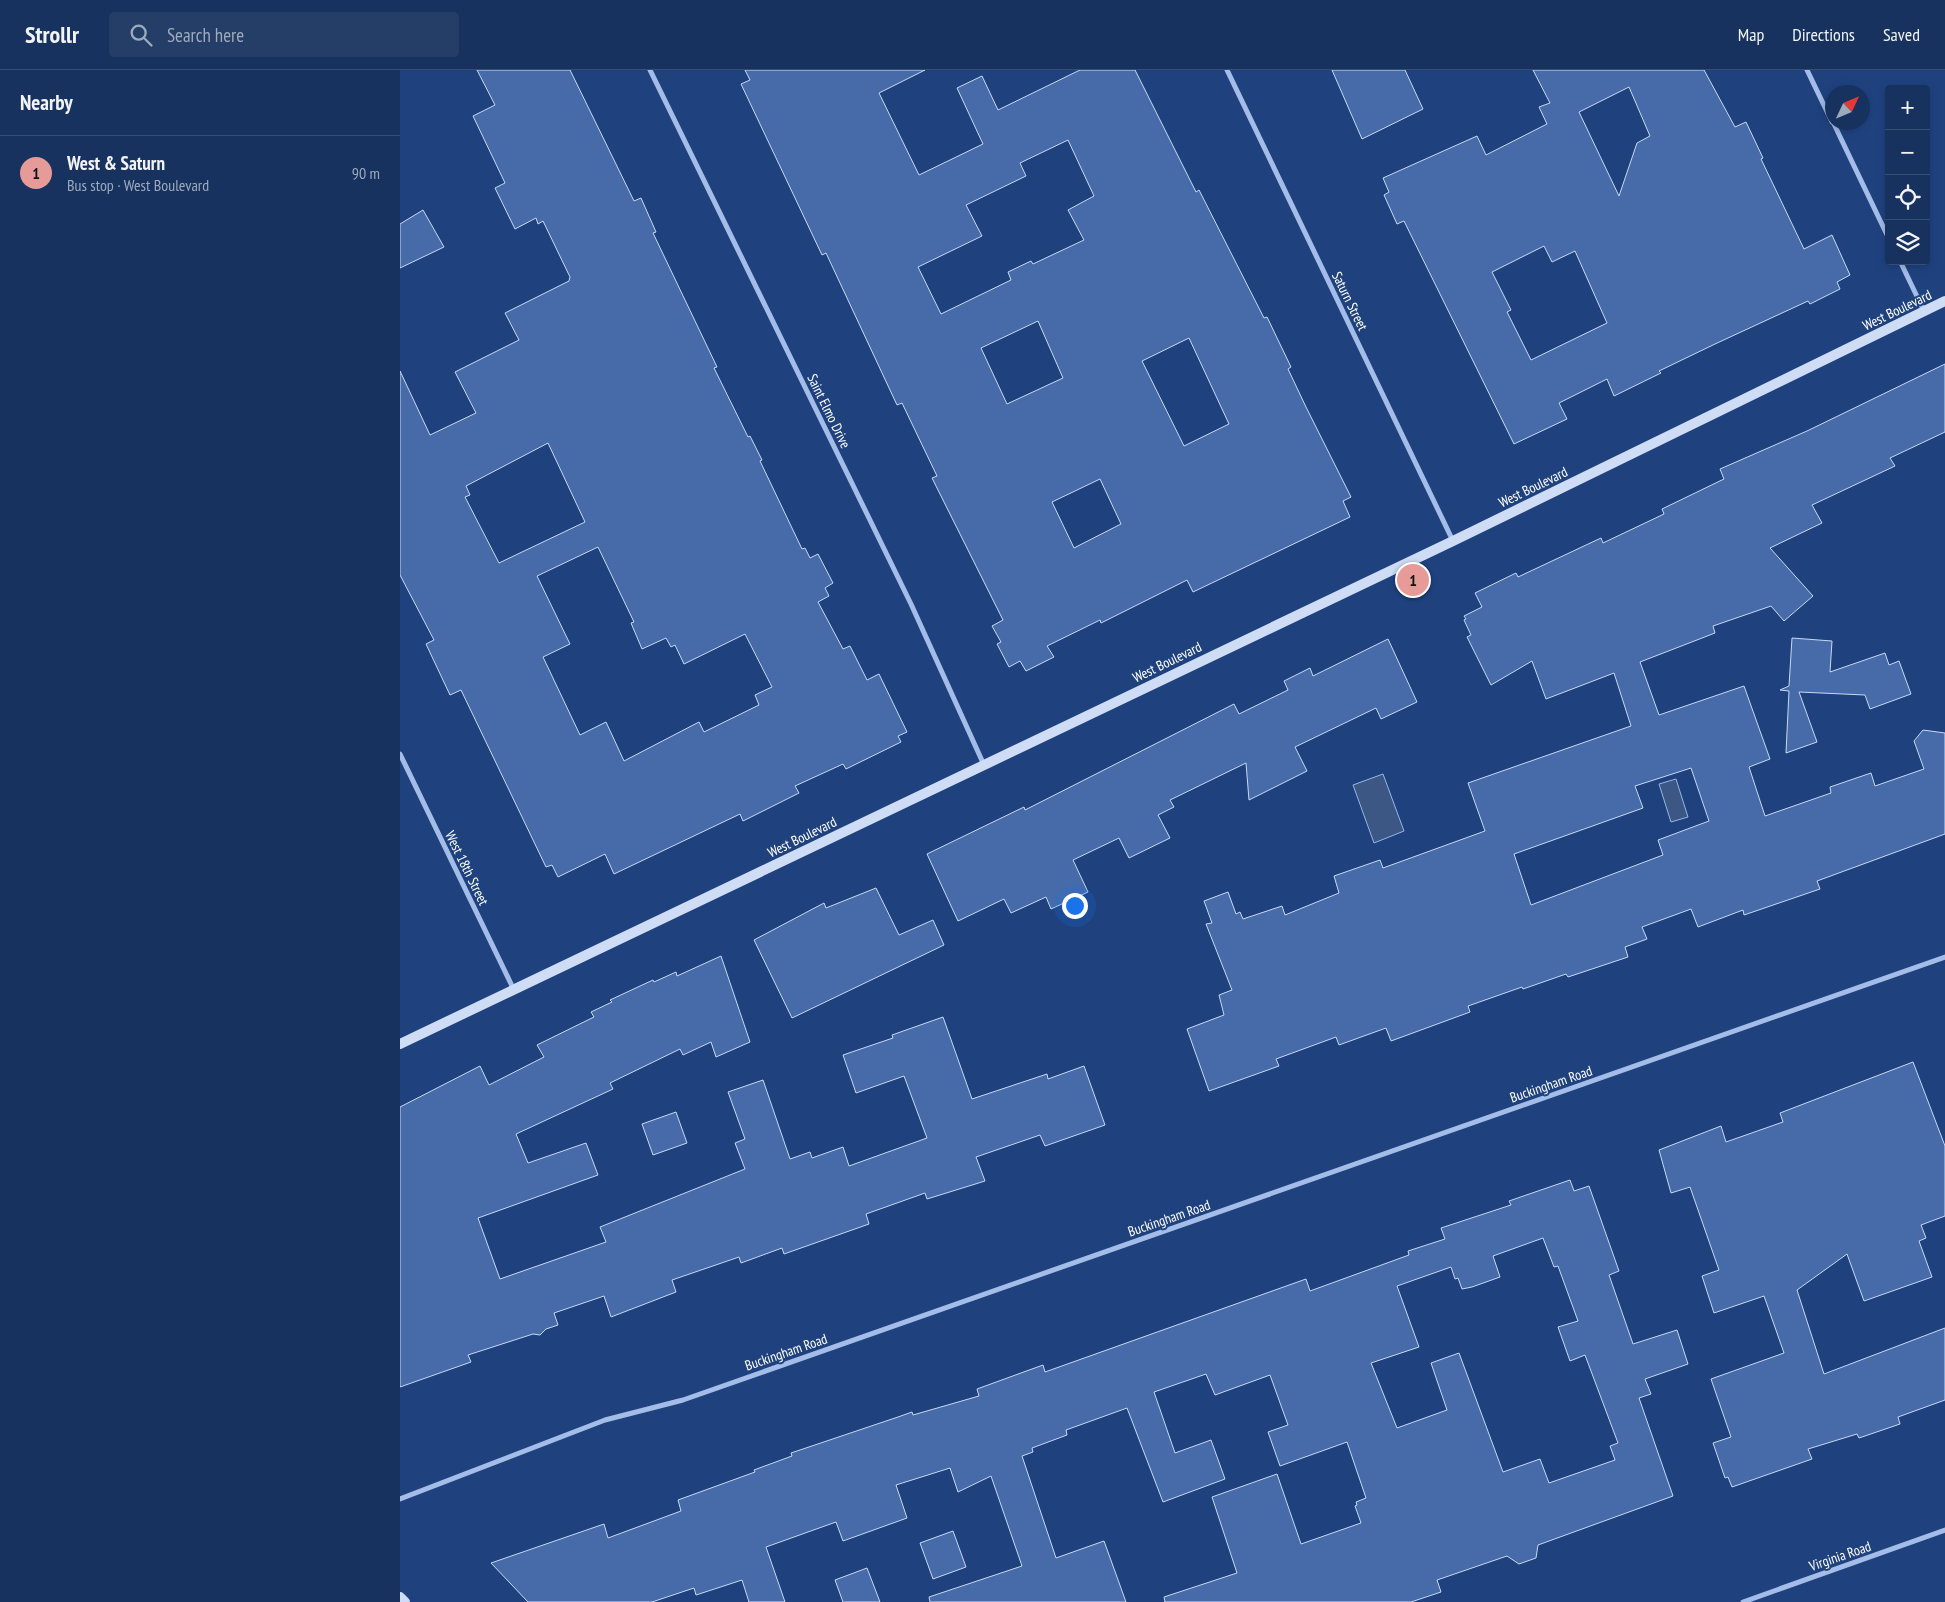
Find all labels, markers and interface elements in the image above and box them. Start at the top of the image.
search box [109,12,459,57]
text: Strollr [25,19,79,50]
icon: search [127,21,155,49]
text: Search here [167,23,244,47]
text: Map [1738,23,1764,46]
text: Directions [1792,23,1855,46]
text: Saved [1883,23,1920,46]
north arrow [1825,85,1870,130]
map controls [1885,85,1930,265]
button: + [1885,85,1930,130]
text: Nearby [20,89,73,116]
button: − [1885,130,1930,175]
text: West & Saturn [67,151,165,175]
text: 1 [32,163,40,183]
text: 90 m [352,163,380,183]
text: Bus stop · West Boulevard [67,175,209,195]
button: locate [1885,175,1930,220]
button: layers [1885,220,1930,265]
street label: Saturn Street [1328,269,1372,334]
street label: West Boulevard [1859,286,1935,334]
street label: Saint Elmo Drive [803,371,855,451]
street label: West Boulevard [1495,463,1571,511]
pin: 1 [1397,561,1429,599]
street label: West Boulevard [1129,638,1205,686]
street label: West Boulevard [764,813,840,861]
street label: West 18th Street [441,828,493,908]
your location [1062,893,1088,919]
street label: Buckingham Road [1507,1061,1595,1107]
street label: Buckingham Road [1125,1195,1213,1241]
street label: Buckingham Road [742,1329,830,1375]
street label: Virginia Road [1806,1537,1873,1575]

